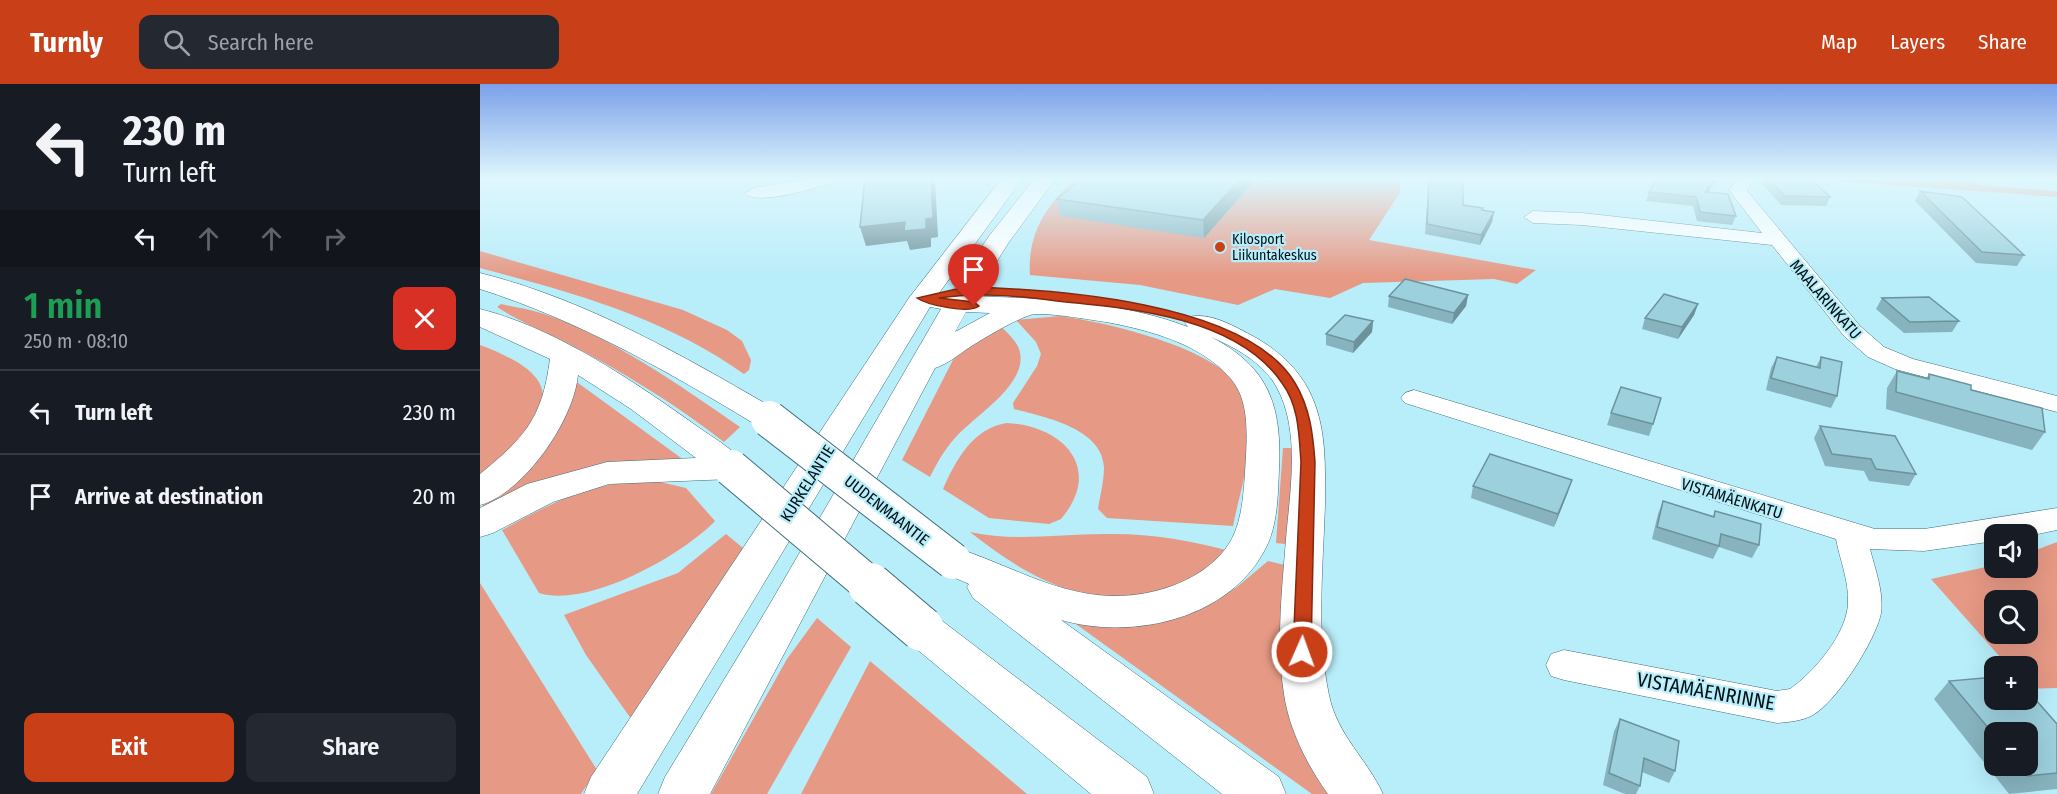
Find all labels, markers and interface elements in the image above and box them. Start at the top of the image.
search box [139,15,559,69]
text: Turnly [30,26,103,59]
icon: search [160,26,193,59]
text: Search here [208,29,314,56]
text: Map [1821,29,1857,55]
text: Layers [1890,29,1945,55]
text: Share [1978,29,2027,55]
text: 230 m [123,106,226,156]
icon: left [24,108,102,186]
text: Turn left [123,157,216,189]
icon: left [129,222,162,255]
icon: ahead [192,222,225,255]
icon: ahead [255,222,288,255]
icon: right [318,222,351,255]
place label: Kilosport Liikuntakeskus [1232,231,1317,264]
marker: Kilosport Liikuntakeskus [1213,240,1227,254]
pin [948,244,999,306]
icon: arrive [957,253,990,286]
street label: MAALARINKATU [1786,256,1865,343]
text: 1 min [24,284,102,328]
button: close [393,287,456,350]
text: 250 m · 08:10 [24,329,128,353]
icon: left [24,396,57,429]
text: Turn left [75,399,153,426]
text: 230 m [403,399,456,426]
street label: KURKELANTIE [776,441,838,525]
street label: UUDENMAANTIE [841,471,933,549]
street label: VISTAMÄENKATU [1679,474,1785,523]
icon: arrive [24,480,57,513]
text: Arrive at destination [75,483,263,510]
text: 20 m [413,483,456,510]
map controls [1984,524,2038,776]
button: sound [1984,524,2038,578]
button: search [1984,590,2038,644]
position arrow [1270,620,1334,684]
button: + [1984,656,2038,710]
street label: VISTAMÄENRINNE [1635,667,1777,715]
button: Exit [24,713,234,782]
button: Share [246,713,456,782]
button: − [1984,722,2038,776]

